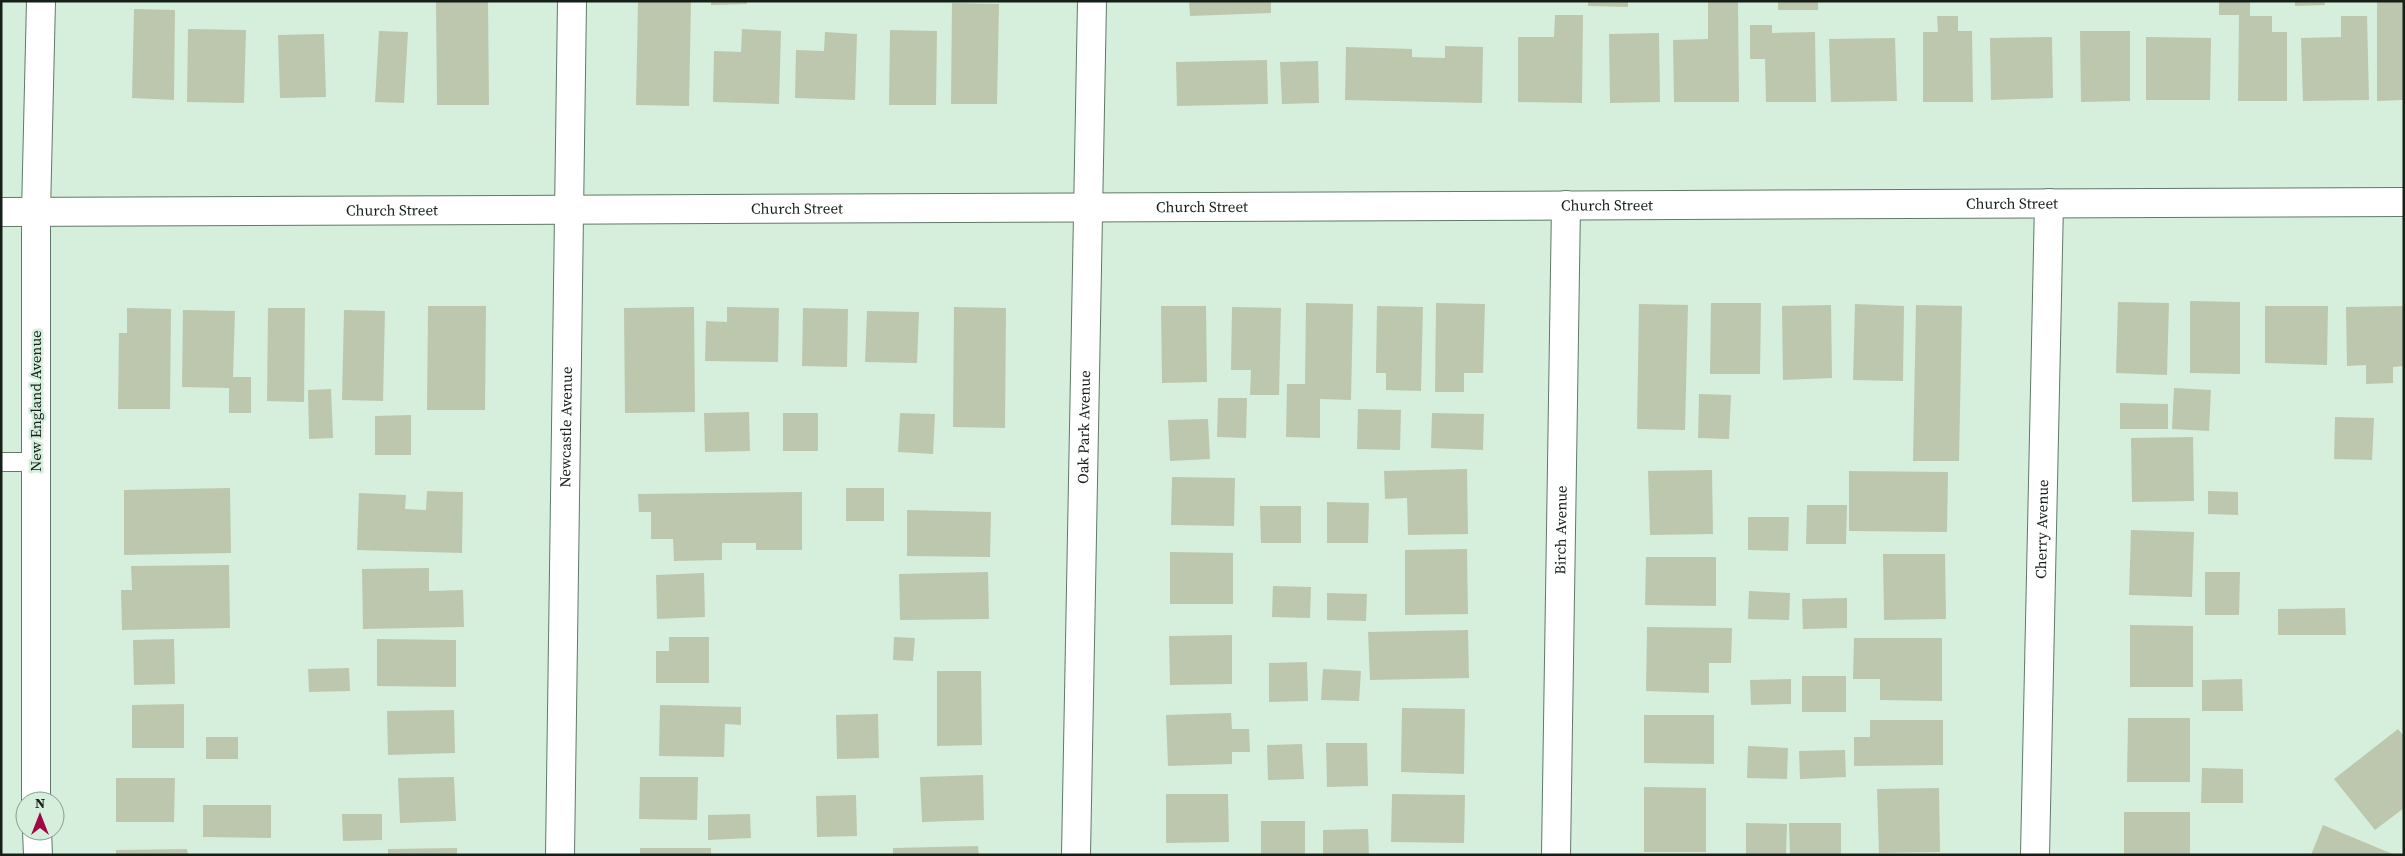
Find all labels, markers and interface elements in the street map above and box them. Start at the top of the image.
street label: Church Street [1966,192,2058,214]
street label: Church Street [1561,194,1653,216]
street label: Church Street [1156,196,1248,217]
street label: Church Street [751,197,843,219]
street label: Church Street [346,199,438,221]
street label: New England Avenue [25,330,46,472]
street label: Newcastle Avenue [554,366,577,488]
street label: Oak Park Avenue [1072,370,1095,484]
street label: Cherry Avenue [2030,479,2053,579]
street label: Birch Avenue [1549,485,1572,575]
north arrow [15,791,65,841]
text: N [35,793,45,813]

